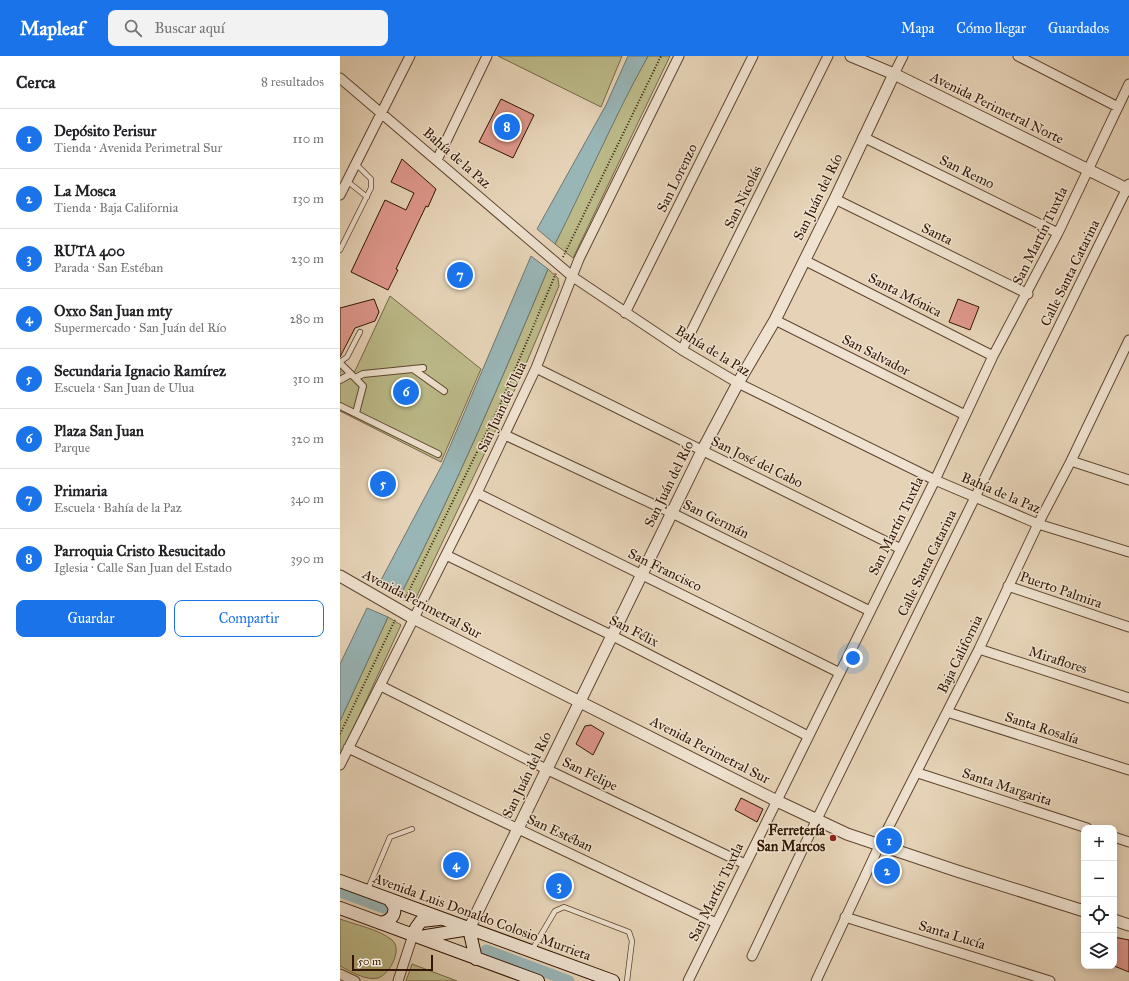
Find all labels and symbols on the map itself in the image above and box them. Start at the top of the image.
street label: Avenida Perimetral Norte [927,68,1067,148]
pin: 8 [494,112,520,142]
street label: Bahía de la Paz [420,124,495,192]
street label: San Lorenzo [653,141,701,215]
street label: San Juán del Río [790,151,847,244]
street label: San Remo [937,151,997,193]
street label: San Nicolás [720,163,766,231]
street label: San Martín Tuxtla [1009,184,1071,288]
street label: Calle Santa Catarina [1037,217,1103,329]
street label: Santa [919,219,955,249]
pin: 7 [447,260,473,290]
street label: Santa Mónica [866,269,945,321]
street label: Bahía de la Paz [672,322,754,380]
street label: San Salvador [839,331,914,380]
street label: San Juan de Ulua [474,359,531,455]
pin: 6 [393,377,419,407]
street label: San José del Cabo [708,432,806,492]
street label: San Juán del Río [641,438,698,531]
pin: 5 [370,469,396,499]
street label: Bahía de la Paz [959,469,1044,518]
street label: San Martín Tuxtla [865,474,927,578]
street label: San Germán [680,496,752,542]
street label: Calle Santa Catarina [894,507,960,619]
street label: San Francisco [625,545,705,595]
street label: Avenida Perimetral Sur [359,565,485,643]
street label: Puerto Palmira [1018,568,1104,612]
street label: San Félix [606,611,662,651]
street label: Baja California [934,612,986,696]
street label: Miraflores [1027,643,1089,677]
your location [843,648,863,668]
street label: Santa Rosalía [1003,708,1081,748]
street label: Avenida Perimetral Sur [646,712,774,788]
street label: San Juán del Río [499,729,556,822]
street label: San Felipe [559,753,621,795]
street label: Santa Margarita [960,765,1054,810]
street label: San Estéban [524,810,596,856]
place label: Ferretería San Marcos [757,822,826,855]
pin: 1 [876,826,902,856]
marker: Ferretería San Marcos [828,833,838,843]
street label: San Martín Tuxtla [685,840,747,944]
pin: 4 [443,850,469,880]
pin: 2 [874,856,900,886]
street label: Avenida Luis Donaldo Colosio Murrieta [370,869,593,964]
pin: 3 [546,871,572,901]
street label: Santa Lucía [917,917,987,953]
scale bar [352,953,433,972]

